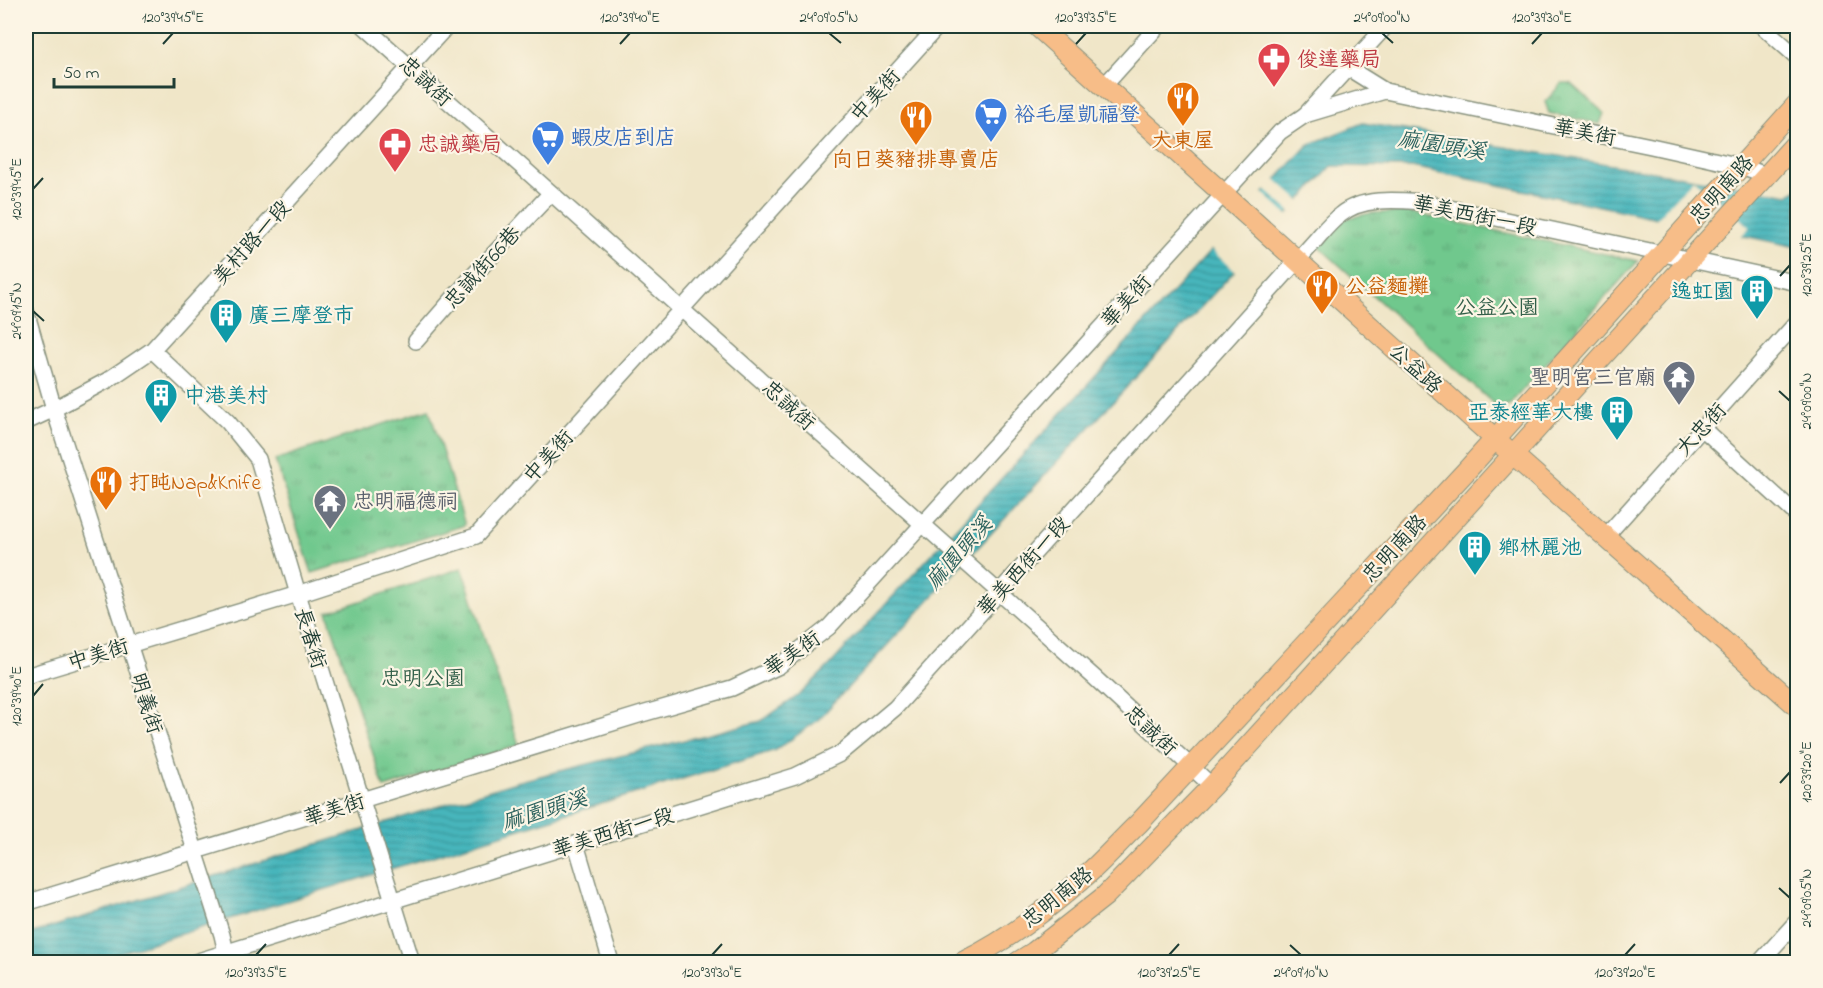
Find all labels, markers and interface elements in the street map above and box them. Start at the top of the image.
text: 120°39'45"E [142,7,204,29]
text: 120°39'40"E [600,7,660,29]
text: 24°09'05"N [800,7,858,29]
text: 120°39'35"E [1055,7,1117,29]
text: 24°09'00"N [1354,7,1410,29]
text: 120°39'30"E [1512,7,1572,29]
pharmacy icon: 俊達藥局 [1256,41,1292,88]
place label: 俊達藥局 [1297,46,1381,76]
street label: 忠誠街 [391,50,458,115]
scale bar [54,51,174,89]
text: 50 m [63,61,100,87]
street label: 中美街 [844,63,909,130]
restaurant icon: 大東屋 [1165,80,1201,127]
supermarket icon: 裕毛屋凱福登 [973,96,1009,143]
restaurant icon: 向日葵豬排專賣店 [898,99,934,146]
place label: 裕毛屋凱福登 [1014,101,1140,131]
street label: 華美街 [1551,113,1618,155]
supermarket icon: 蝦皮店到店 [530,119,566,166]
place label: 蝦皮店到店 [571,124,676,154]
water label: 麻園頭溪 [1396,124,1488,170]
pharmacy icon: 忠誠藥局 [377,126,413,173]
place label: 大東屋 [1152,127,1215,157]
place label: 忠誠藥局 [418,131,502,161]
place label: 向日葵豬排專賣店 [832,146,1000,176]
street label: 忠明南路 [1683,149,1762,232]
text: 120°39'45"E [6,158,28,220]
street label: 華美西街一段 [1410,189,1539,245]
street label: 美村路一段 [206,194,299,292]
street label: 忠誠街66巷 [438,220,529,316]
text: 120°39'25"E [1796,233,1818,297]
restaurant icon: 公益麵攤 [1304,268,1340,315]
street label: 華美街 [1095,269,1160,336]
place label: 公益麵攤 [1345,273,1429,303]
building icon: 逸虹園 [1739,273,1775,320]
place label: 逸虹園 [1671,278,1734,308]
text: 24°09'15"N [6,282,28,340]
park label: 公益公園 [1455,294,1539,324]
building icon: 廣三摩登市 [208,297,244,344]
place label: 廣三摩登市 [249,302,354,332]
street label: 公益路 [1381,337,1448,402]
temple icon: 聖明宮三官廟 [1661,359,1697,406]
place label: 聖明宮三官廟 [1530,364,1656,394]
text: 24°09'00"N [1796,373,1818,429]
street label: 忠誠街 [754,374,821,439]
building icon: 中港美村 [143,377,179,424]
place label: 中港美村 [184,382,268,412]
building icon: 亞泰經華大樓 [1599,394,1635,441]
street label: 大忠街 [1670,397,1735,464]
place label: 亞泰經華大樓 [1468,399,1594,429]
street label: 中美街 [517,424,582,491]
restaurant icon: 打盹Nap&Knife [88,464,124,511]
place label: 打盹Nap&Knife [129,469,262,499]
temple icon: 忠明福德祠 [312,483,348,530]
place label: 忠明福德祠 [353,488,458,518]
street label: 忠明南路 [1356,508,1435,590]
water label: 麻園頭溪 [919,510,1002,598]
street label: 華美西街一段 [971,510,1078,624]
building icon: 鄉林麗池 [1457,529,1493,576]
place label: 鄉林麗池 [1498,534,1582,564]
street label: 長春街 [286,604,333,673]
street label: 華美街 [759,625,828,685]
street label: 中美街 [64,632,133,679]
park label: 忠明公園 [381,665,465,695]
text: 120°39'40"E [6,666,28,726]
street label: 明義街 [122,669,169,738]
street label: 忠誠街 [1116,699,1183,764]
text: 120°39'20"E [1796,741,1818,803]
water label: 麻園頭溪 [498,783,593,840]
street label: 華美街 [300,787,369,834]
street label: 華美西街一段 [549,801,678,867]
street label: 忠明南路 [1016,860,1100,937]
text: 24°09'05"N [1796,869,1818,927]
text: 120°39'35"E [225,962,287,984]
text: 120°39'30"E [682,962,742,984]
text: 120°39'25"E [1137,962,1201,984]
text: 24°09'10"N [1273,962,1329,984]
text: 120°39'20"E [1594,962,1656,984]

